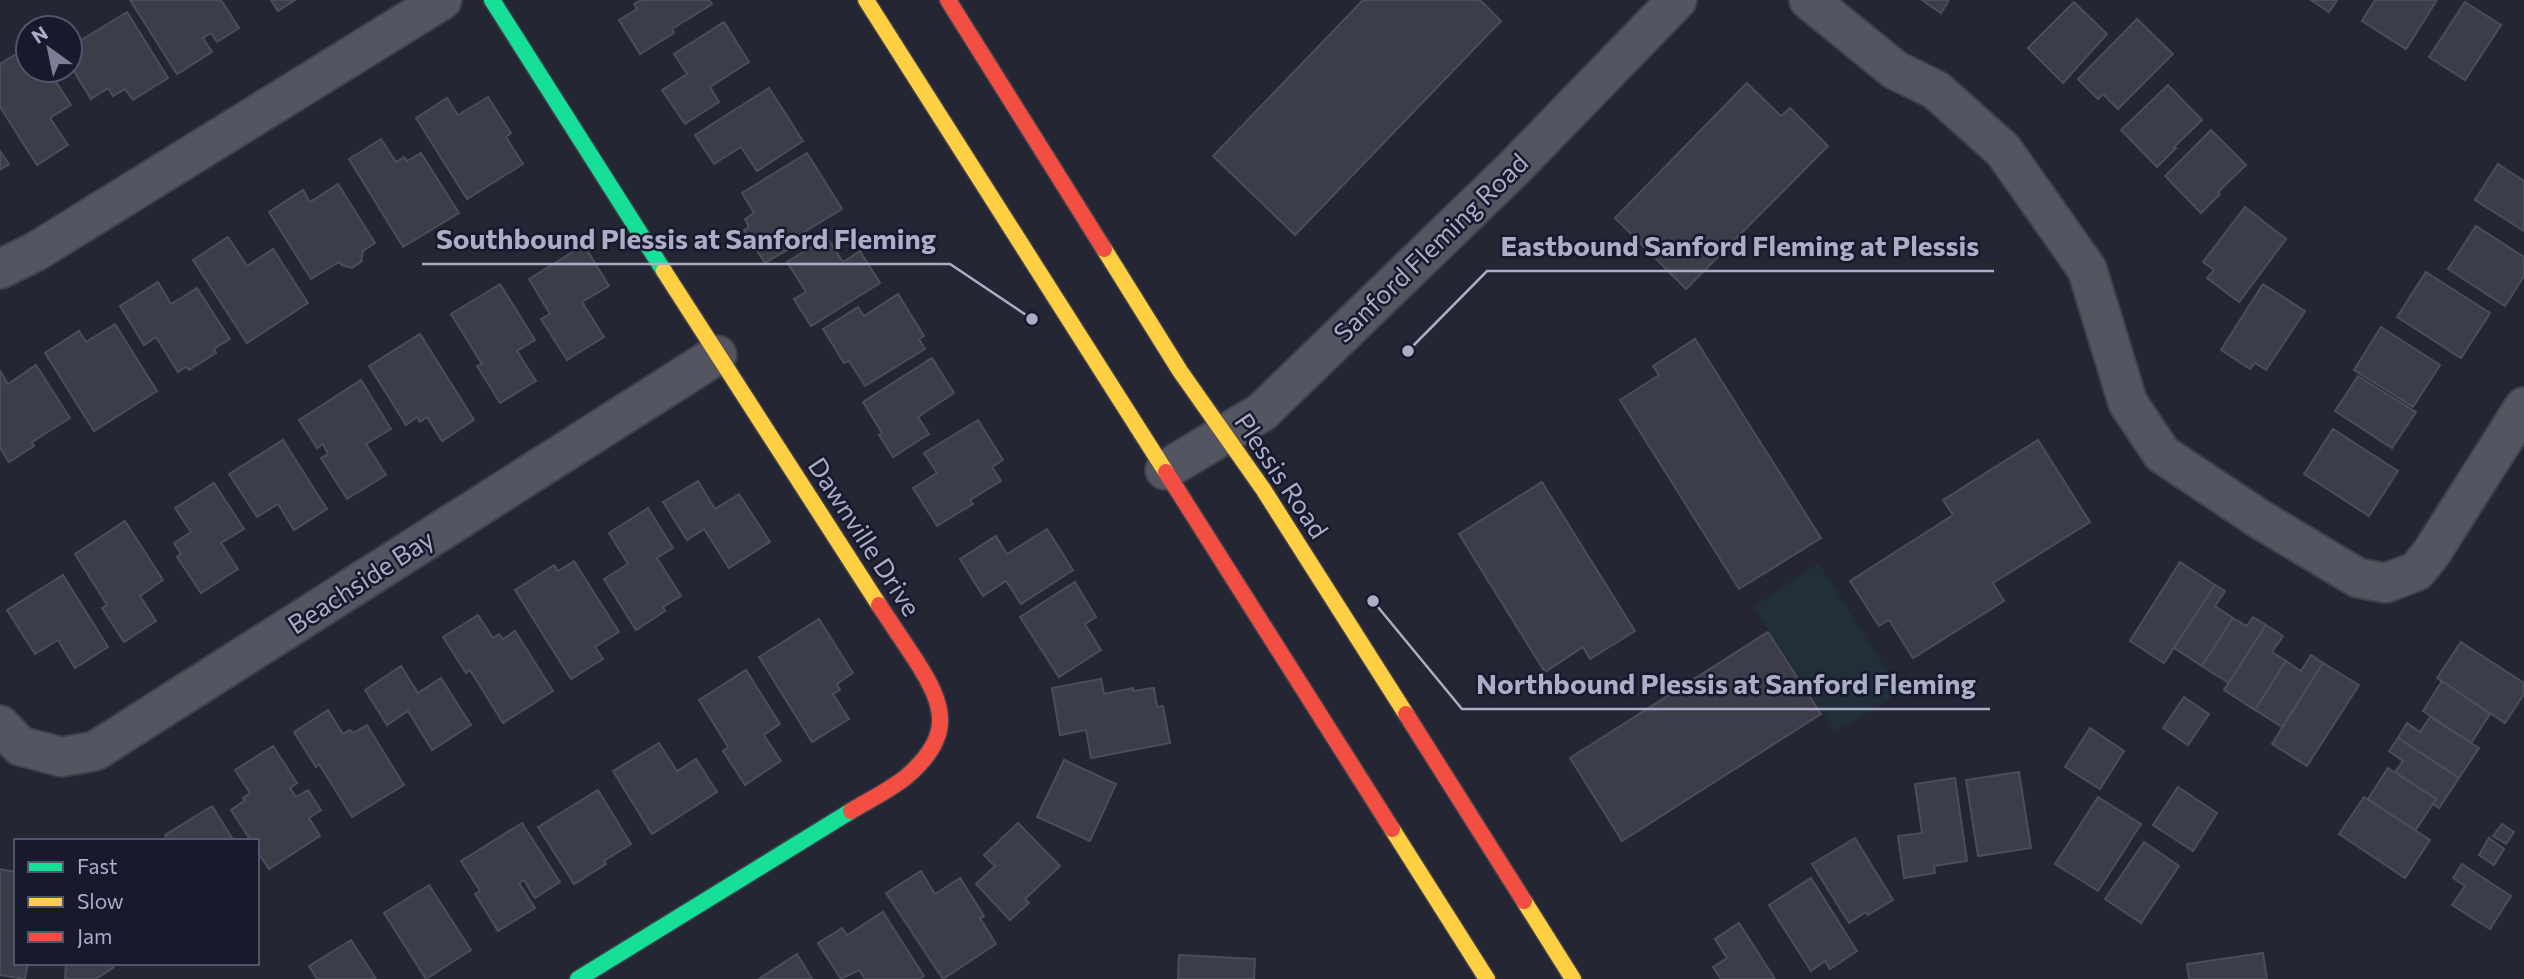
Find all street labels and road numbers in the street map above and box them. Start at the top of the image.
street label: Sanford Fleming Road [1326,146,1534,348]
street label: Plessis Road [1229,407,1335,544]
street label: Dawnville Drive [803,451,928,621]
street label: Beachside Bay [281,522,439,639]

